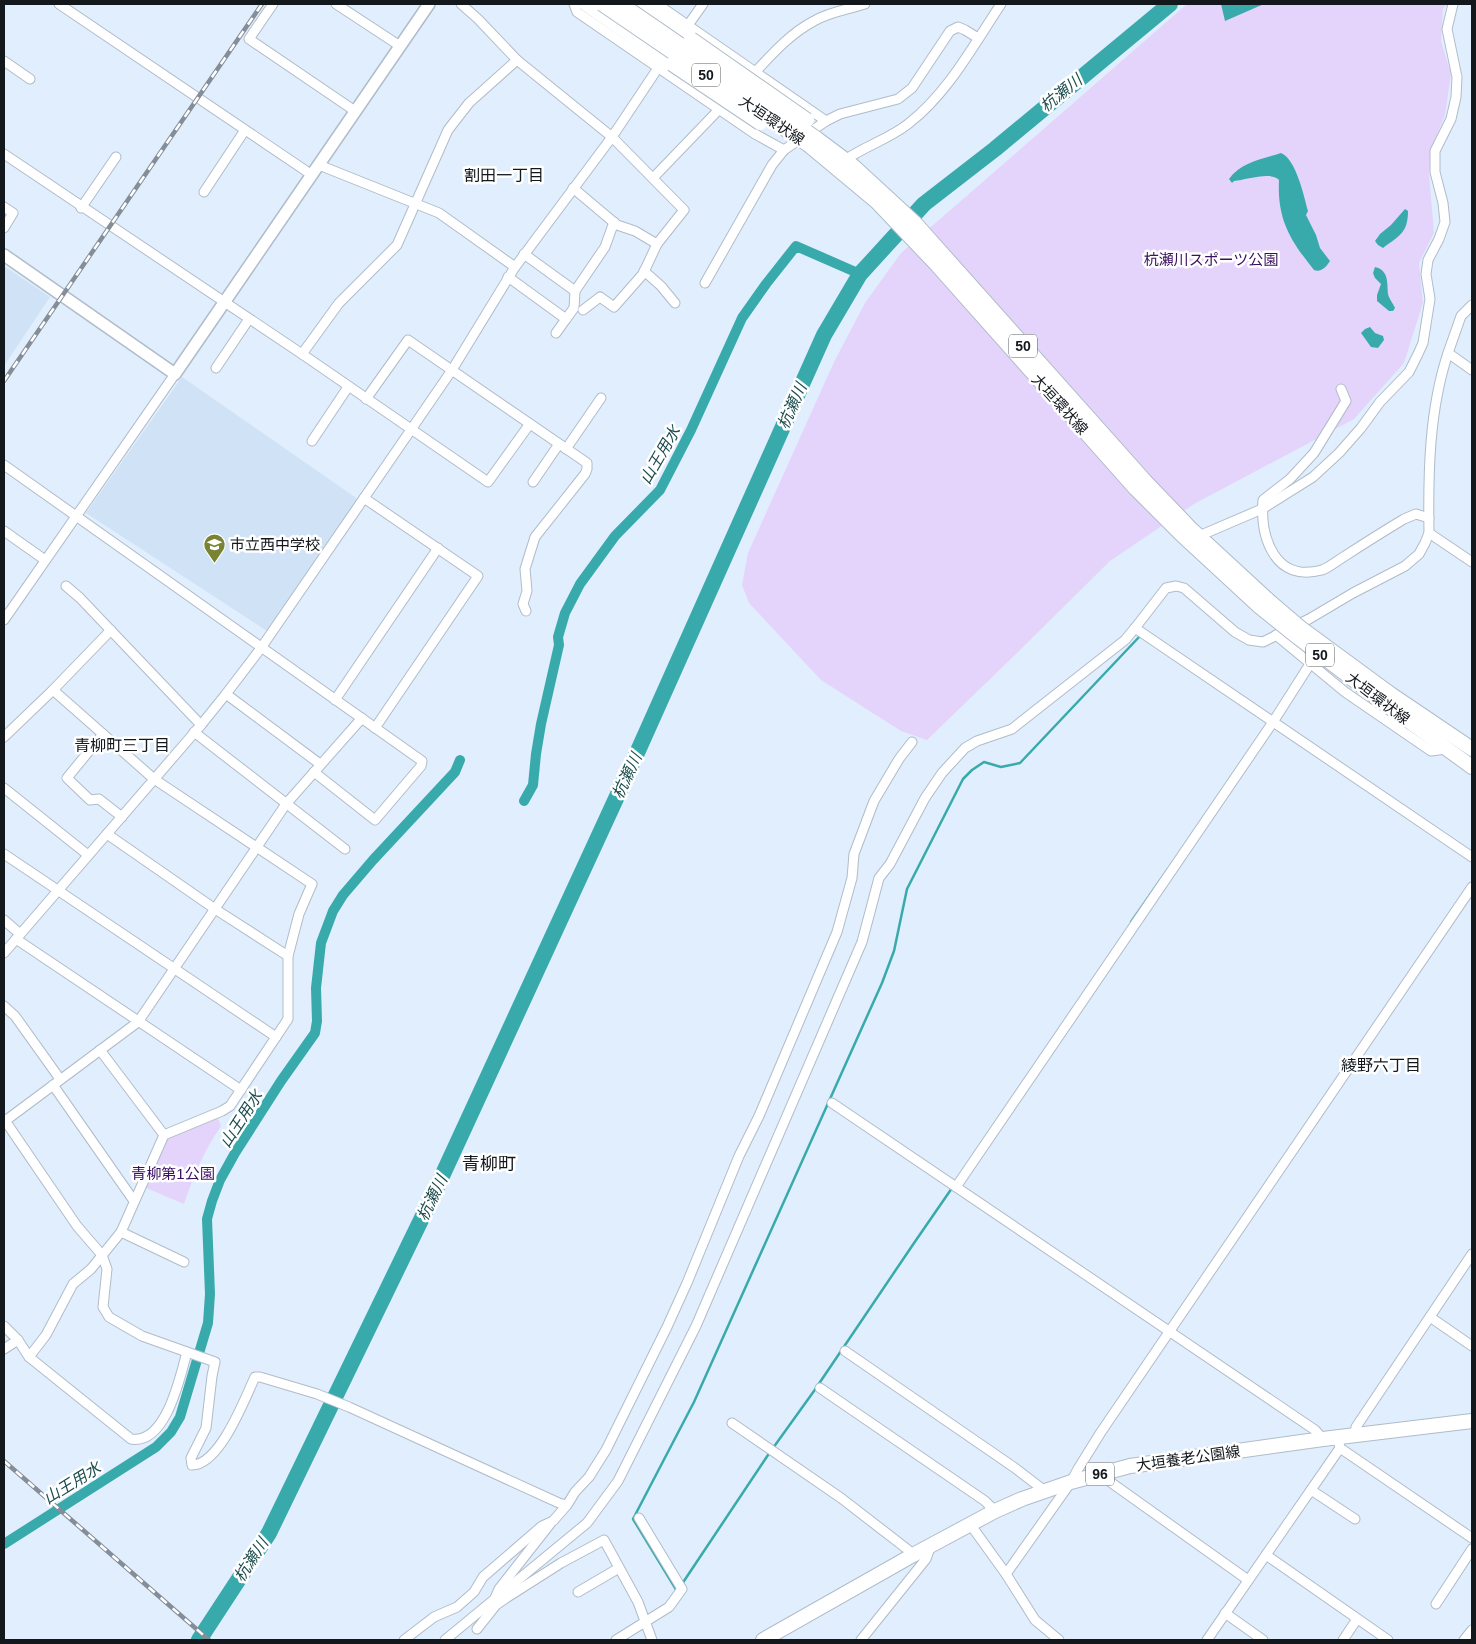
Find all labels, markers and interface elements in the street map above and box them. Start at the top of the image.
road number: 50 [692,64,720,86]
water label: 杭瀬川 [1037,70,1087,115]
street label: 大垣環状線 [736,92,808,148]
district label: 割田一丁目 [464,167,544,184]
park label: 杭瀬川スポーツ公園 [1144,251,1278,268]
road number: 50 [1009,334,1037,358]
street label: 大垣環状線 [1029,370,1091,438]
water label: 杭瀬川 [774,379,810,431]
water label: 山王用水 [637,421,684,487]
school or university icon: 市立西中学校 [202,532,226,563]
place label: 市立西中学校 [230,536,320,553]
road number: 50 [1306,644,1334,666]
street label: 大垣環状線 [1343,669,1413,727]
district label: 青柳町三丁目 [74,737,170,754]
water label: 杭瀬川 [609,749,646,801]
district label: 綾野六丁目 [1341,1057,1421,1074]
water label: 山王用水 [216,1086,267,1150]
district label: 青柳町 [462,1154,516,1174]
park label: 青柳第1公園 [131,1165,215,1182]
water label: 杭瀬川 [414,1171,451,1223]
street label: 大垣養老公園線 [1135,1442,1241,1474]
water label: 山王用水 [40,1458,105,1507]
road number: 96 [1086,1462,1114,1486]
water label: 杭瀬川 [231,1534,272,1585]

